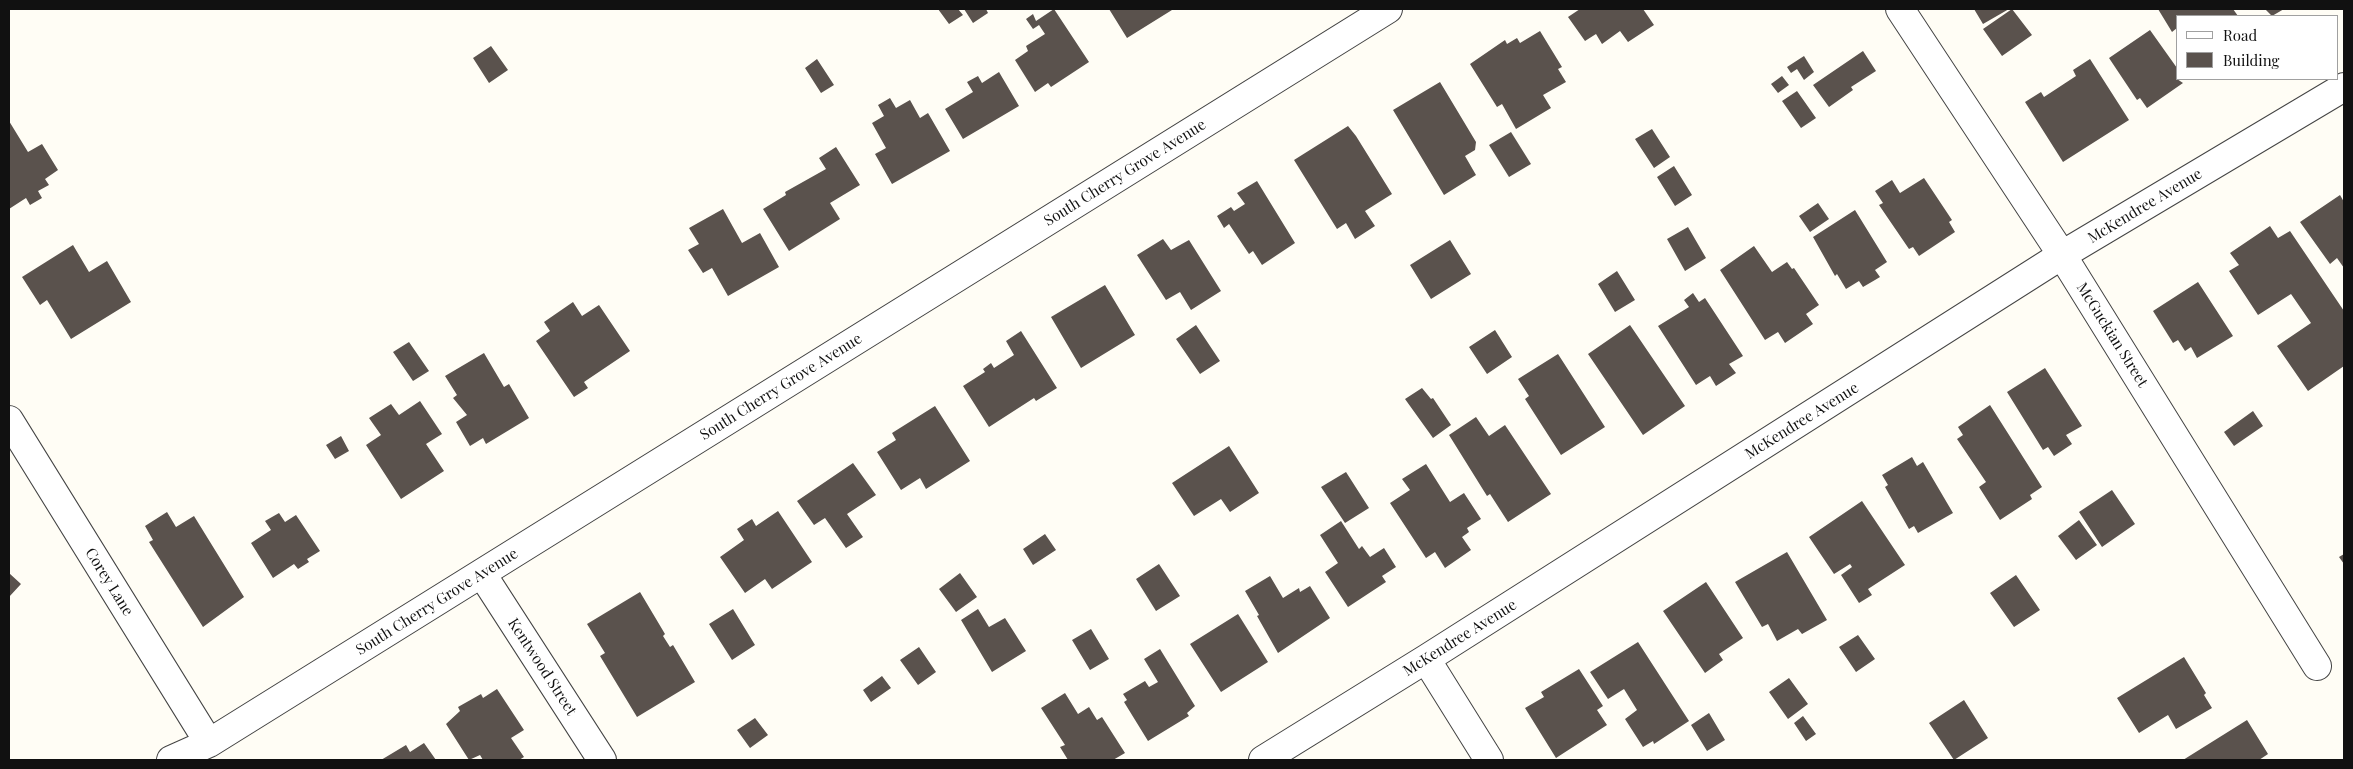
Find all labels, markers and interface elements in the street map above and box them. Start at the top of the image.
legend [2176,15,2338,80]
text: Road [2223,25,2257,45]
text: Building [2223,50,2279,70]
street label: South Cherry Grove Avenue [1041,116,1209,230]
street label: McKendree Avenue [2085,165,2205,247]
street label: McGuckian Street [2073,279,2151,391]
street label: South Cherry Grove Avenue [697,330,865,444]
street label: McKendree Avenue [1742,379,1862,463]
street label: Corey Lane [81,545,137,619]
street label: South Cherry Grove Avenue [353,545,521,659]
street label: McKendree Avenue [1400,596,1520,680]
street label: Kentwood Street [504,615,580,719]

